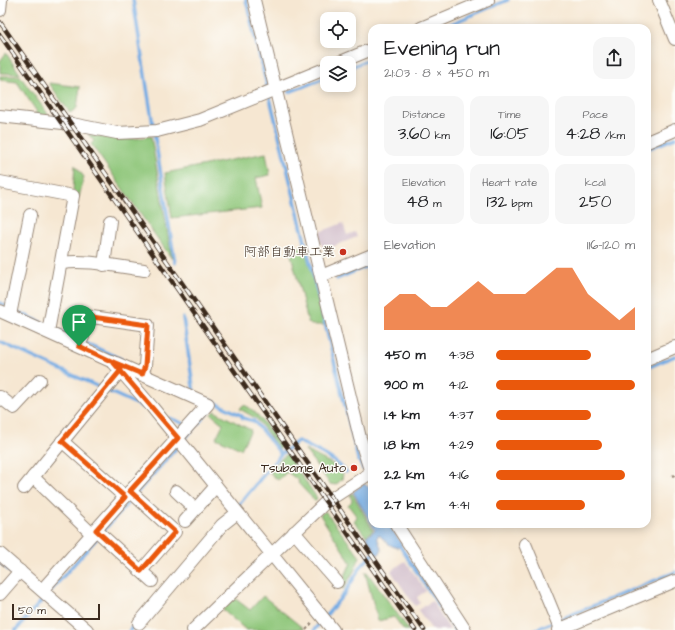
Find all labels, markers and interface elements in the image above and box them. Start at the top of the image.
map controls [320,12,356,92]
button: locate [320,12,356,48]
text: Evening run [384,33,500,64]
button: share [593,37,635,79]
button: layers [320,56,356,92]
text: 21:03 · 8 × 450 m [384,64,489,82]
text: Distance [402,107,445,122]
text: Time [498,107,521,122]
text: Pace [582,107,608,122]
text: 3.60 [398,122,430,146]
text: 16:05 [490,122,529,146]
text: 4:28 [565,122,600,146]
text: km [430,128,450,143]
text: /km [600,128,625,143]
text: Elevation [402,175,445,190]
text: Heart rate [482,175,537,190]
text: kcal [585,175,606,190]
text: 48 [406,190,429,214]
text: 132 [487,190,507,214]
text: 250 [579,190,611,214]
text: m [429,196,442,211]
text: bpm [507,196,532,211]
text: Elevation [384,236,435,254]
text: 116–120 m [587,236,635,254]
place label: 阿部自動車工業 [244,243,335,261]
marker: 阿部自動車工業 [338,247,348,257]
pin [62,305,96,346]
icon: arrive [68,311,90,333]
text: 450 m [384,346,426,364]
text: 4:38 [448,346,474,364]
text: 900 m [384,376,423,394]
text: 4:12 [448,376,468,394]
text: 1.4 km [384,406,420,424]
text: 4:37 [448,406,474,424]
text: 1.8 km [384,436,419,454]
text: 4:29 [448,436,474,454]
place label: Tsubame Auto [261,459,347,477]
marker: Tsubame Auto [349,463,359,473]
text: 2.2 km [384,466,424,484]
text: 4:16 [448,466,469,484]
text: 2.7 km [384,496,425,514]
text: 4:41 [448,496,470,514]
scale bar [12,602,100,621]
text: 50 m [18,603,46,618]

